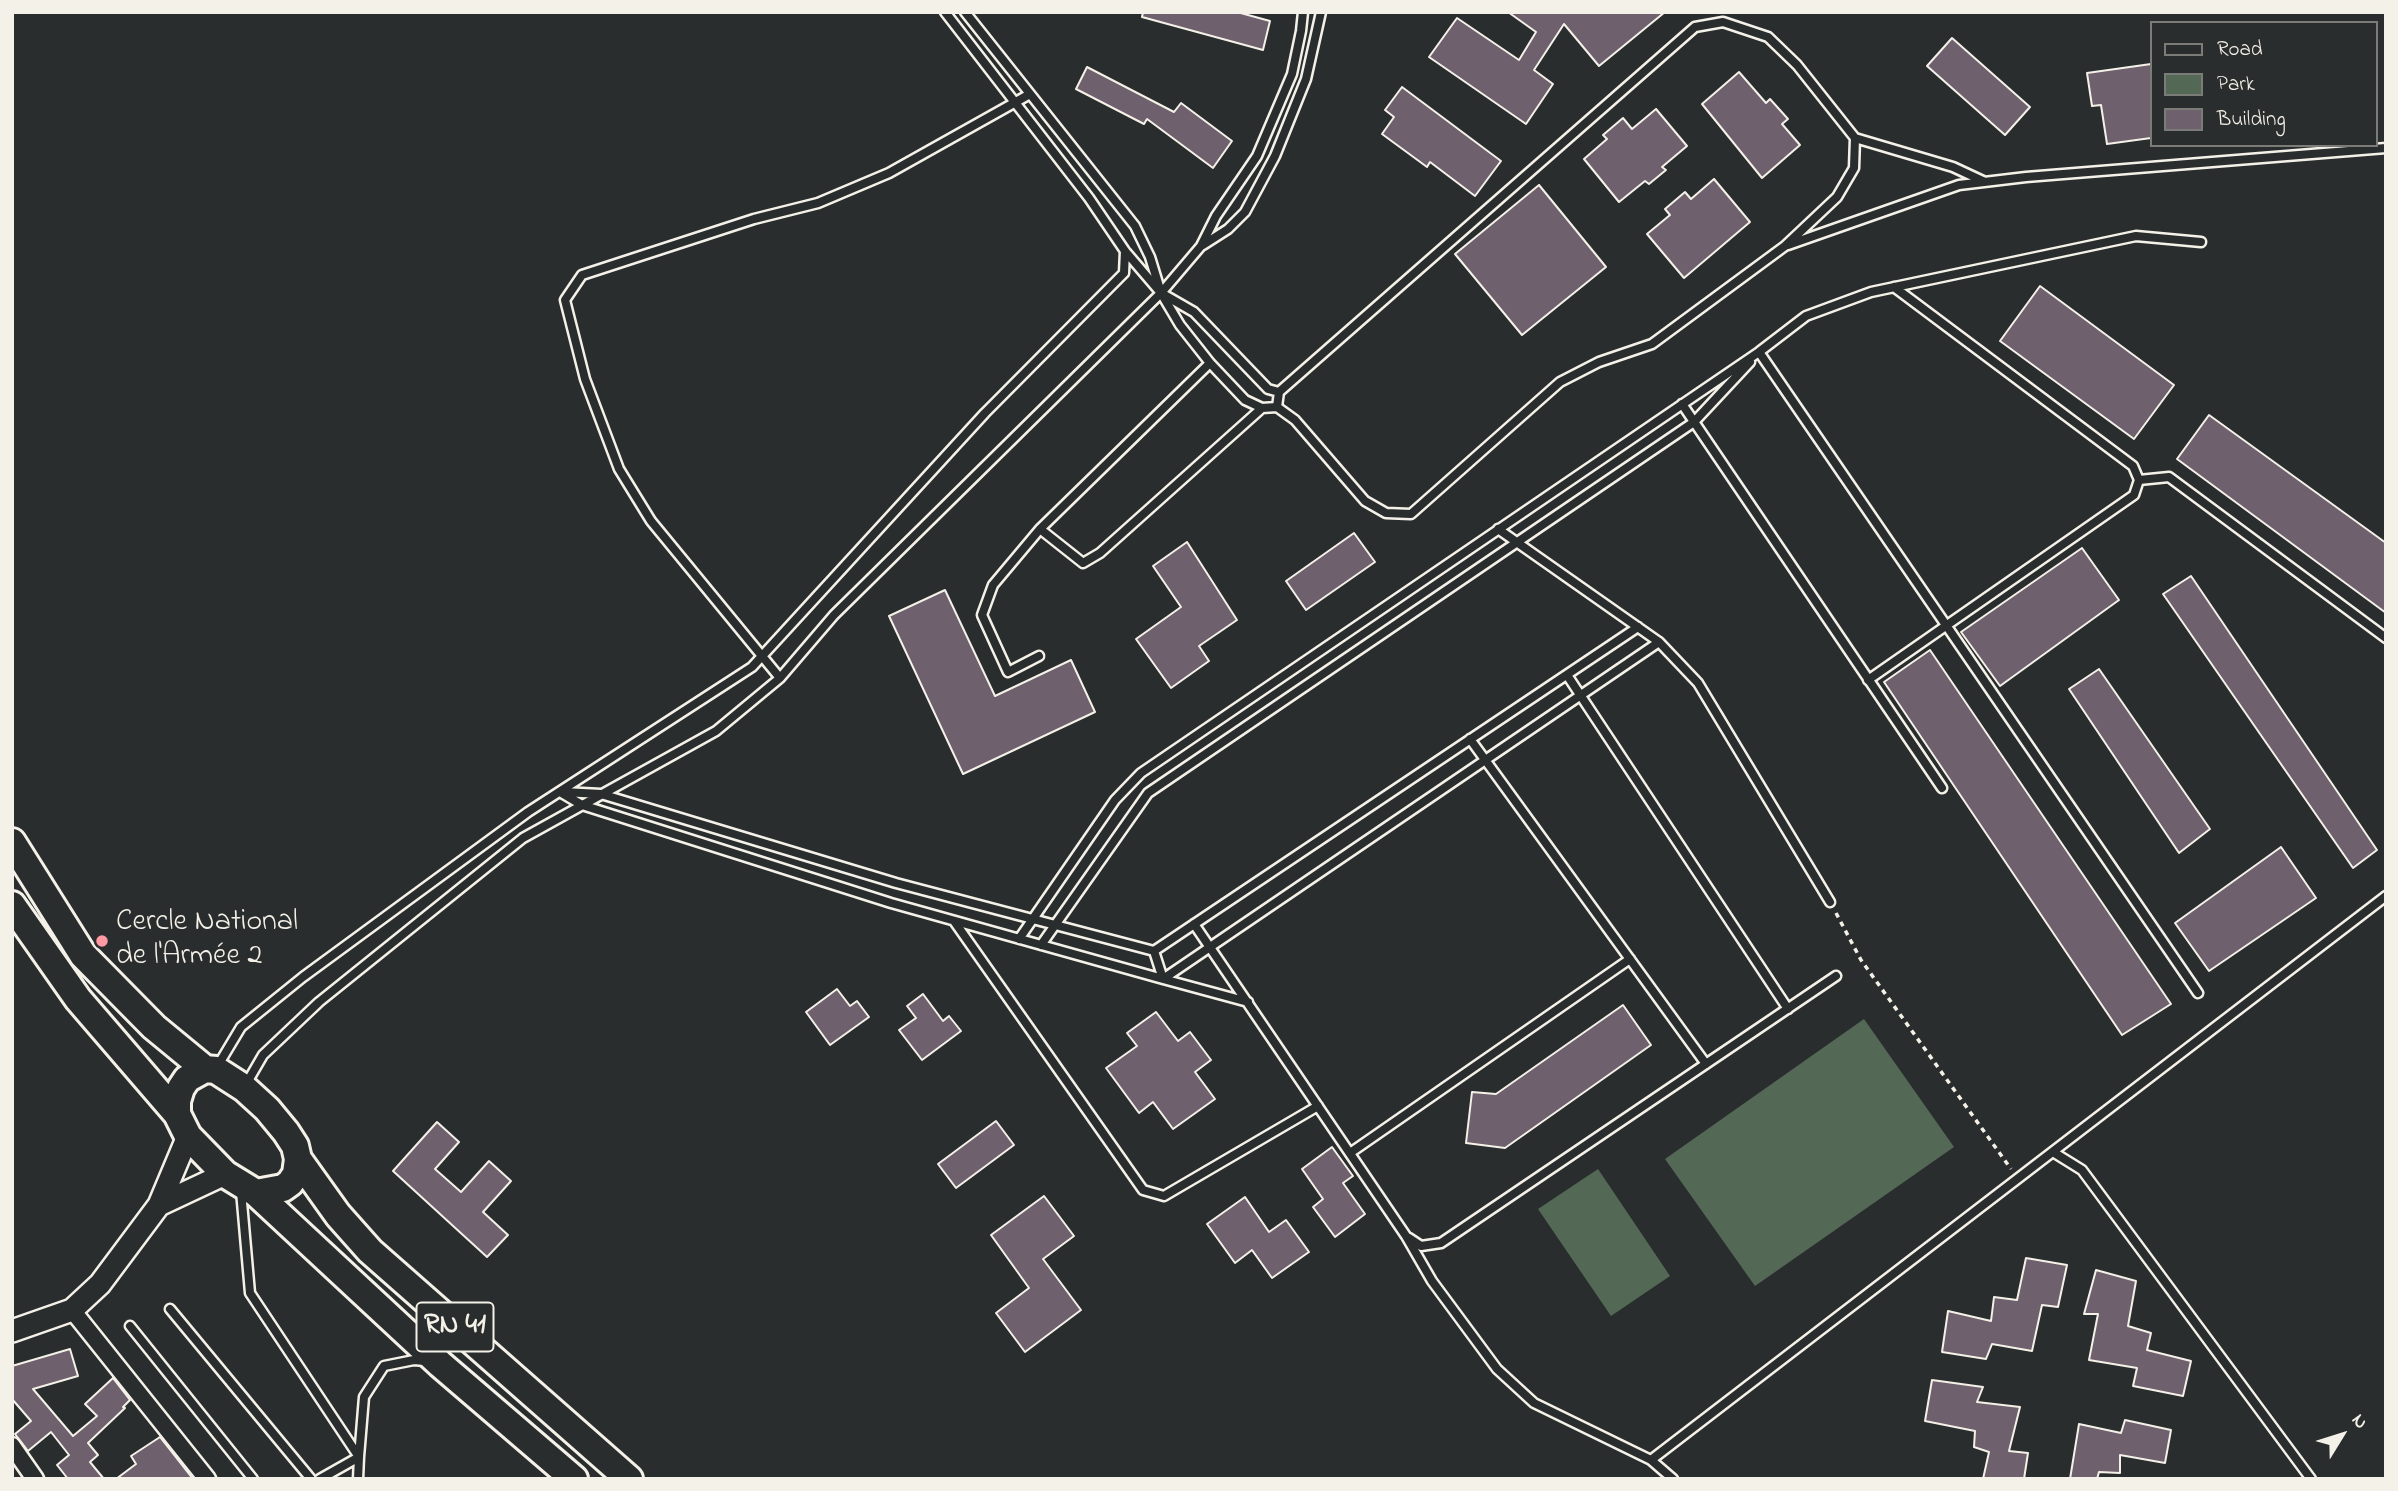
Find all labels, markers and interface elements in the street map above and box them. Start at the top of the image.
legend [2150,21,2377,147]
text: Road [2217,35,2263,65]
text: Park [2217,70,2255,100]
text: Building [2217,105,2286,135]
place label: Cercle National de l'Armée 2 [116,906,298,976]
marker: Cercle National de l'Armée 2 [94,933,110,949]
road number: RN 41 [416,1302,494,1352]
north arrow [2307,1400,2377,1470]
text: N [2344,1408,2374,1435]

